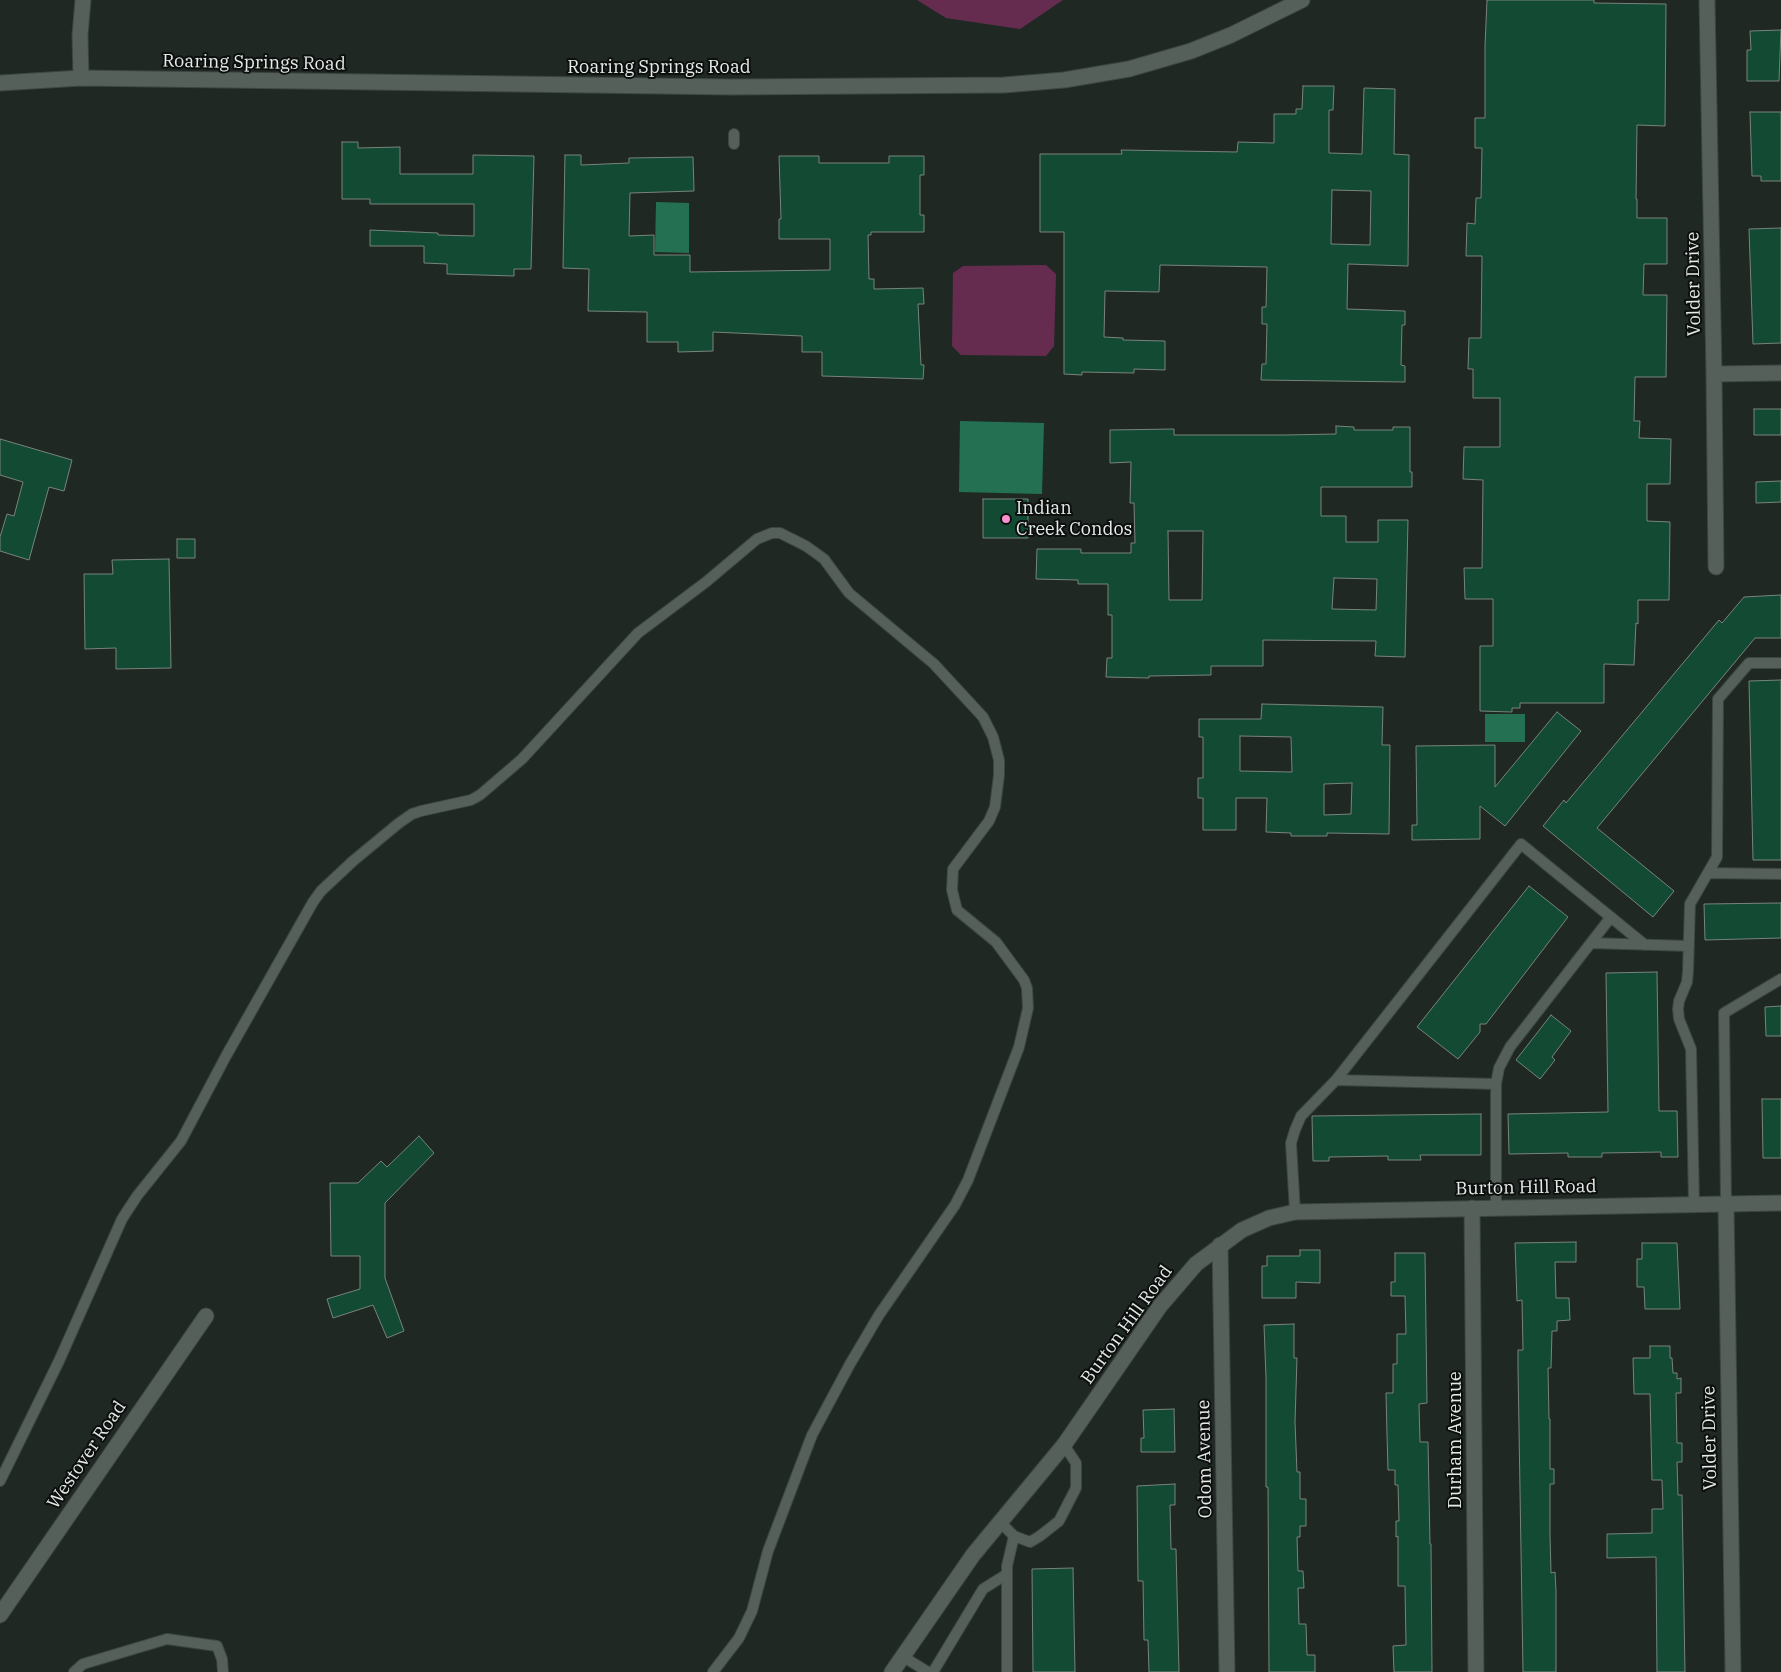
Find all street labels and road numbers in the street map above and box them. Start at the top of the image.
street label: Roaring Springs Road [162,51,346,75]
street label: Roaring Springs Road [567,57,751,79]
street label: Volder Drive [1682,231,1706,337]
street label: Burton Hill Road [1455,1176,1597,1200]
street label: Burton Hill Road [1077,1262,1177,1388]
street label: Durham Avenue [1445,1371,1467,1509]
street label: Volder Drive [1698,1385,1722,1491]
street label: Westover Road [43,1397,131,1513]
street label: Odom Avenue [1193,1400,1217,1518]

